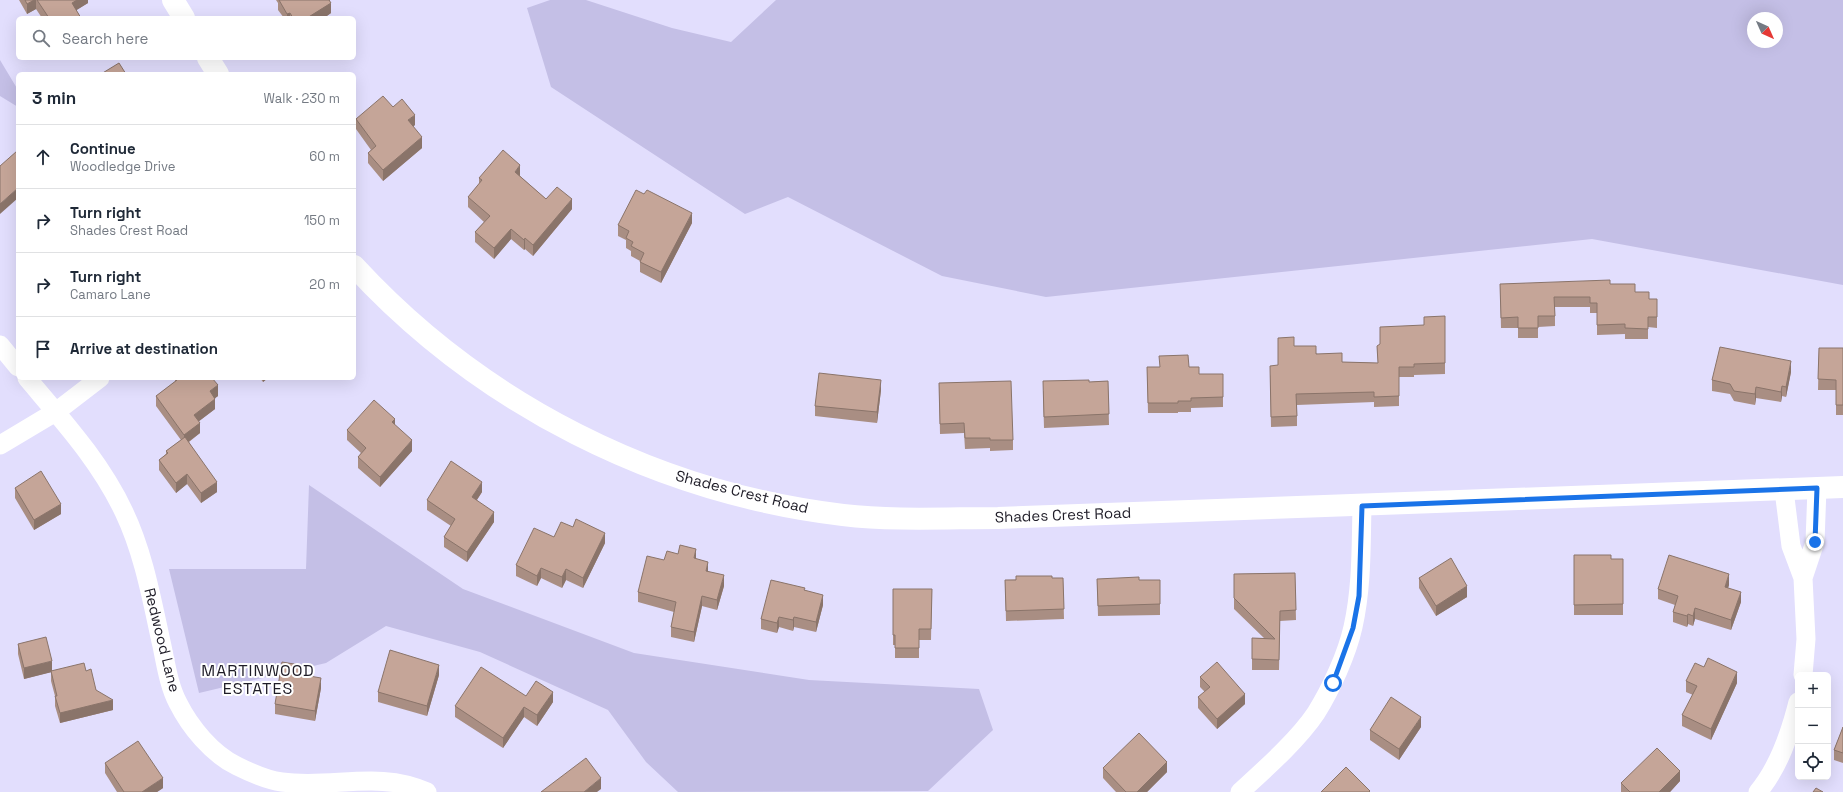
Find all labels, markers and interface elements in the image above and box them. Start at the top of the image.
north arrow [1747,12,1783,48]
search box [16,16,356,60]
icon: search [30,27,52,49]
text: Search here [62,29,148,48]
text: 3 min [32,87,76,109]
text: Walk · 230 m [263,90,340,107]
text: Continue [70,139,136,158]
icon: ahead [32,146,54,168]
text: 60 m [309,148,340,165]
text: Woodledge Drive [70,158,175,175]
text: Turn right [70,203,141,222]
icon: right [32,210,54,232]
text: 150 m [304,212,340,229]
text: Shades Crest Road [70,222,188,239]
text: Turn right [70,267,141,286]
icon: right [32,274,54,296]
text: 20 m [309,276,340,293]
text: Camaro Lane [70,286,151,303]
icon: arrive [32,338,54,360]
text: Arrive at destination [70,339,218,358]
street label: Shades Crest Road [674,466,811,517]
street label: Shades Crest Road [995,503,1131,526]
route end [1806,533,1824,551]
street label: Redwood Lane [140,586,185,694]
district label: MARTINWOOD ESTATES [201,660,315,699]
map controls [1795,672,1831,780]
button: + [1795,672,1831,708]
route start [1324,674,1342,692]
button: − [1795,708,1831,744]
button: locate [1795,744,1831,780]

